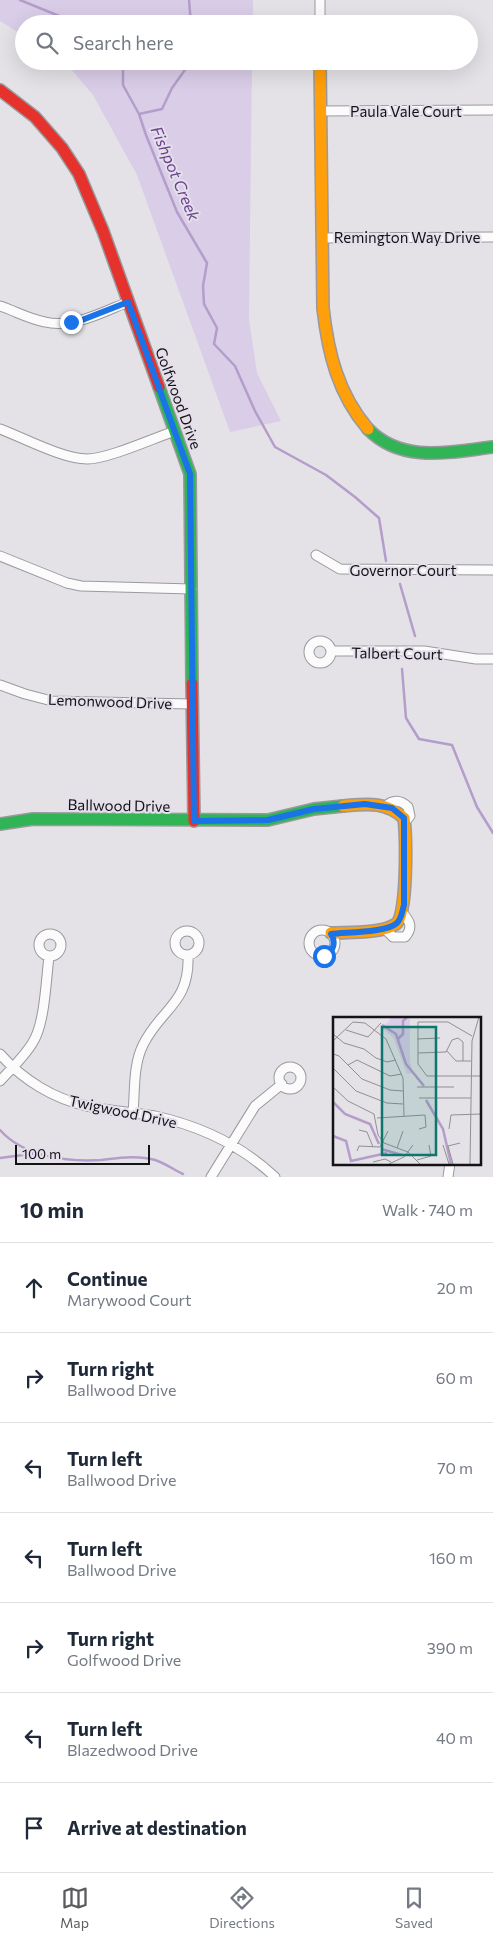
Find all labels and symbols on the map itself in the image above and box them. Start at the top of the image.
street label: Paula Vale Court [350,102,462,120]
water label: Fishpot Creek [148,123,205,223]
street label: Remington Way Drive [334,228,480,246]
route end [60,311,83,334]
street label: Golfwood Drive [152,345,206,451]
street label: Governor Court [349,561,457,579]
street label: Talbert Court [351,643,443,663]
street label: Lemonwood Drive [48,690,173,712]
street label: Ballwood Drive [68,795,171,815]
route start [313,945,336,968]
inset map [333,1017,480,1164]
street label: Twigwood Drive [67,1091,179,1131]
scale bar [15,1142,150,1165]

